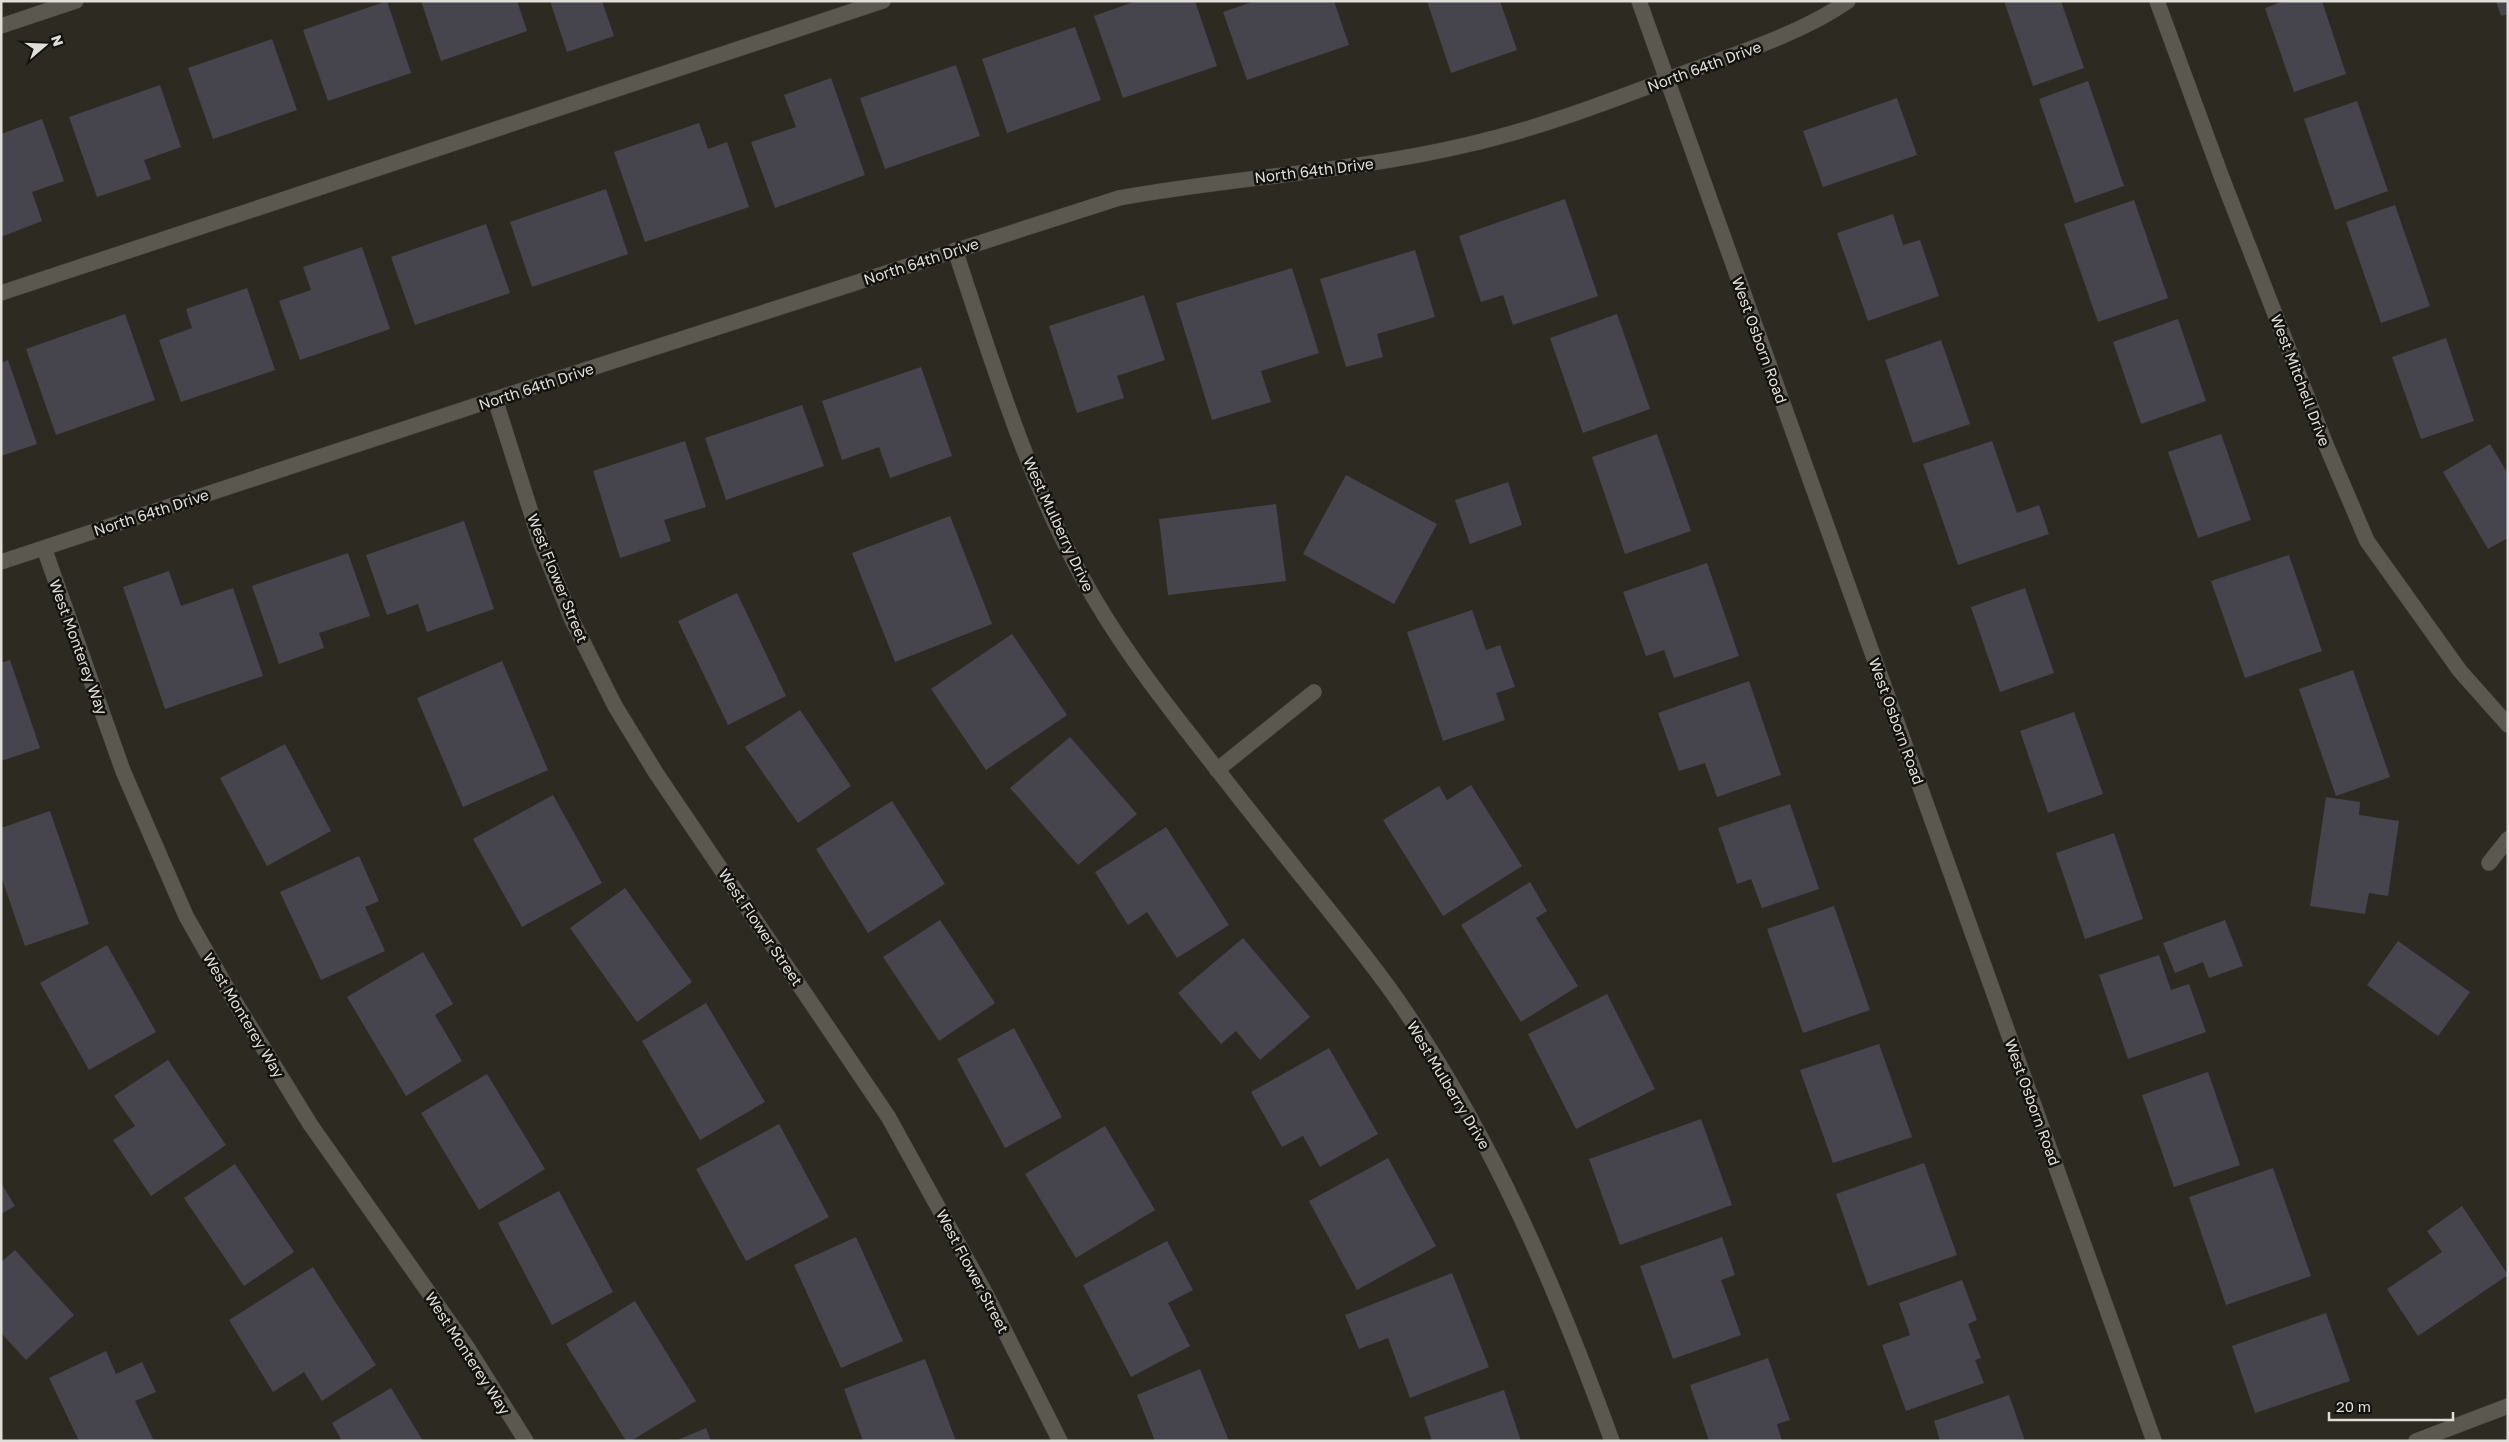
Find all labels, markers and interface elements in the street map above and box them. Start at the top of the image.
north arrow [20,20,70,70]
text: N [48,33,68,48]
street label: North 64th Drive [1645,37,1764,95]
street label: North 64th Drive [1253,154,1375,186]
street label: North 64th Drive [861,234,981,288]
street label: West Osborn Road [1729,274,1791,406]
street label: West Mitchell Drive [2268,312,2335,449]
street label: North 64th Drive [476,359,596,413]
street label: West Mulberry Drive [1020,454,1098,594]
street label: North 64th Drive [91,485,211,539]
street label: West Flower Street [524,511,592,645]
street label: West Monterey Way [46,577,112,718]
street label: West Osborn Road [1866,655,1928,787]
street label: West Flower Street [715,865,807,989]
street label: West Monterey Way [200,949,289,1081]
street label: West Mulberry Drive [1404,1018,1495,1153]
street label: West Osborn Road [2002,1036,2064,1168]
street label: West Flower Street [933,1206,1013,1336]
street label: West Monterey Way [422,1288,515,1418]
scale bar [2329,1390,2453,1422]
text: 20 m [2336,1397,2371,1415]

